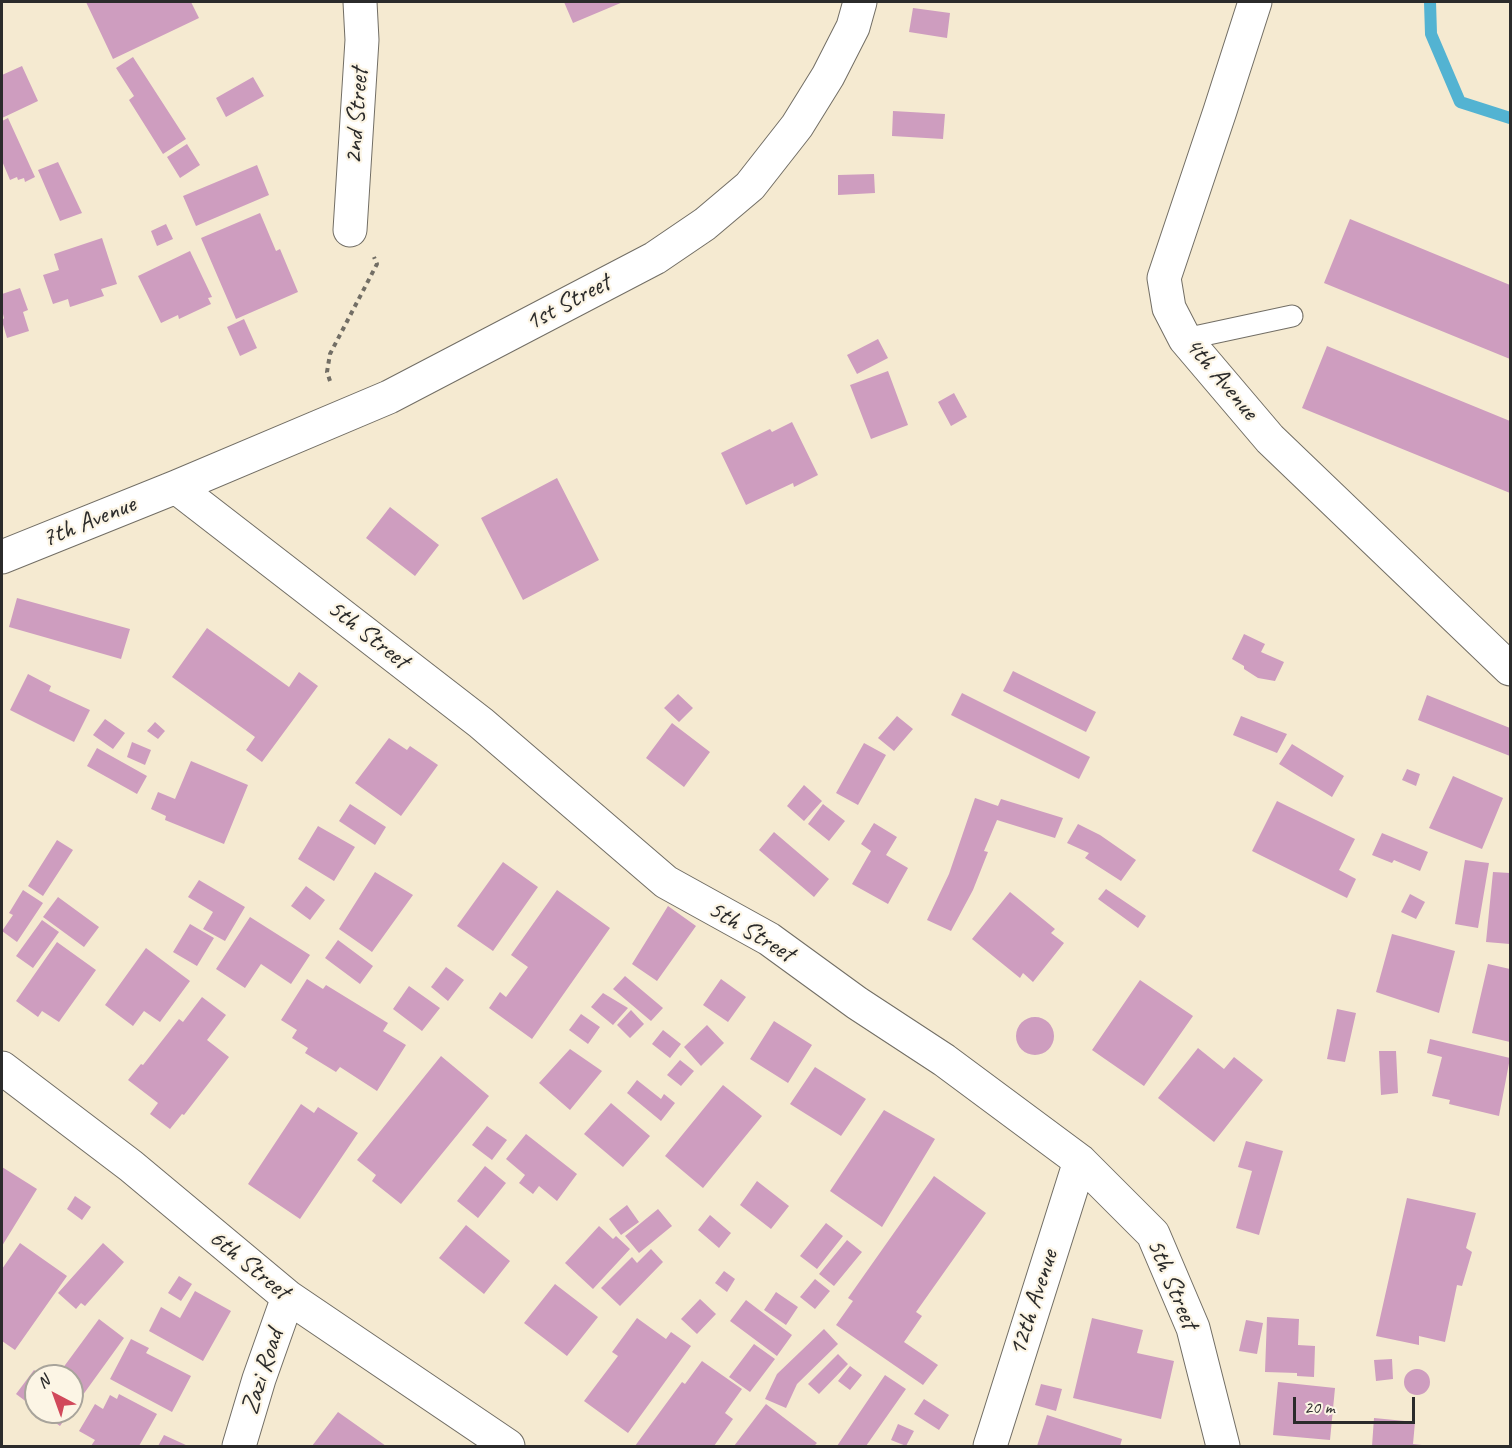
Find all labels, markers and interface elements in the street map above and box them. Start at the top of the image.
street label: 2nd Street [338,67,376,165]
street label: 1st Street [520,268,616,338]
street label: 4th Avenue [1178,331,1264,427]
street label: 7th Avenue [38,489,140,555]
street label: 5th Street [321,593,415,677]
street label: 5th Street [702,894,800,970]
street label: 6th Street [202,1223,296,1307]
street label: 5th Street [1139,1234,1205,1334]
street label: 12th Avenue [1002,1246,1066,1360]
street label: Zazi Road [235,1326,291,1418]
north arrow [24,1364,84,1424]
text: N [33,1371,54,1393]
scale bar [1296,1385,1418,1423]
text: 20 m [1304,1396,1335,1418]

